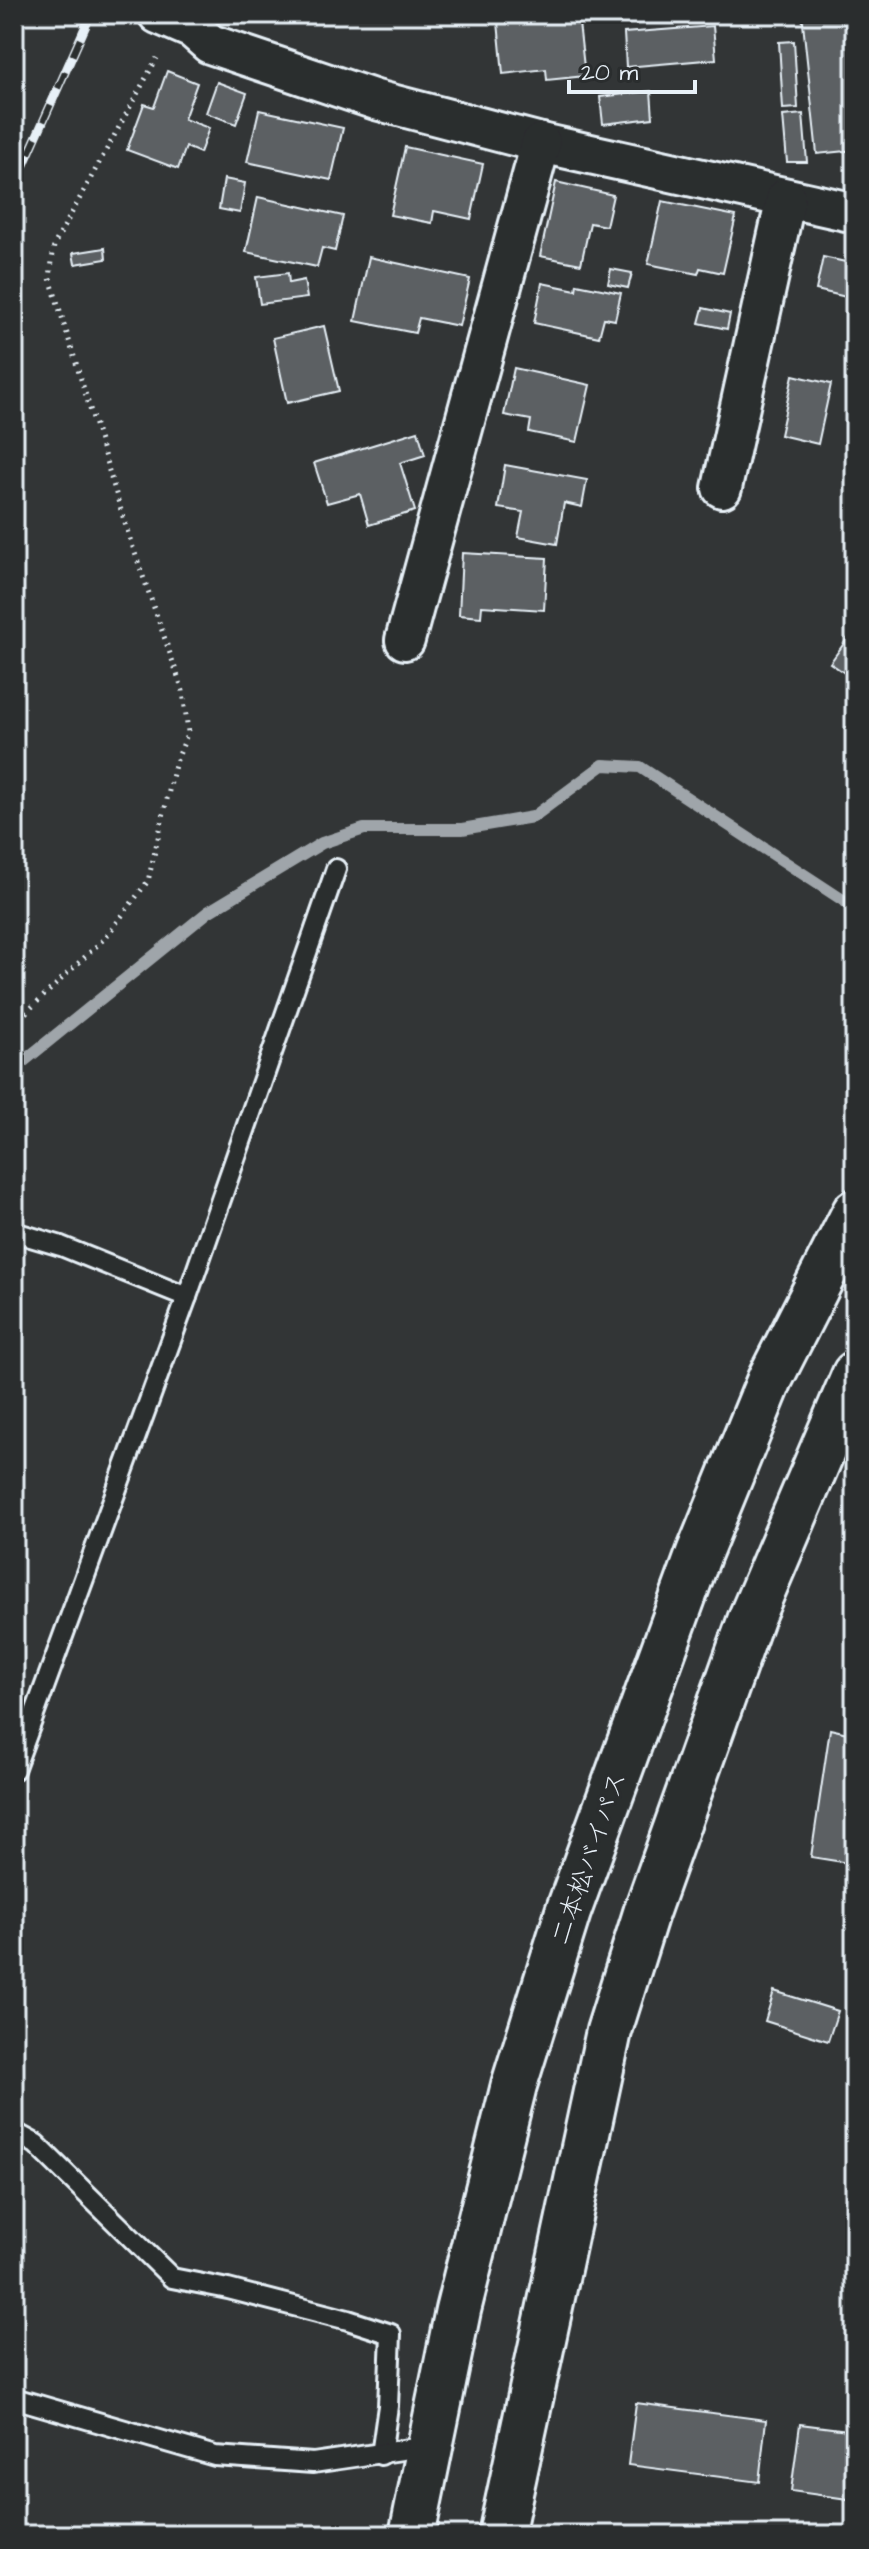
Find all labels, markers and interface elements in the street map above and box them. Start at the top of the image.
scale bar [569,44,695,94]
text: 20 m [581,56,638,90]
street label: 二本松バイパス [542,1766,636,1950]

